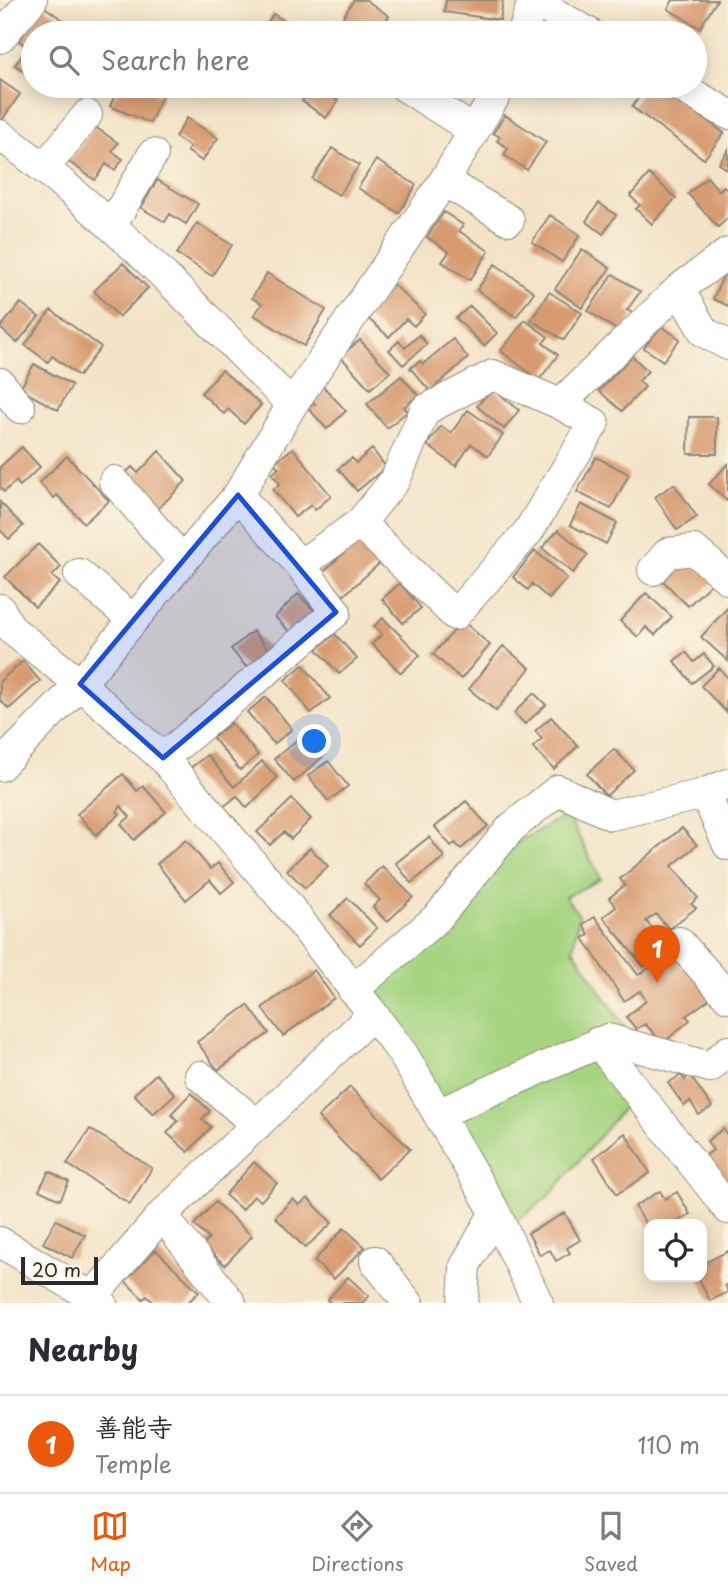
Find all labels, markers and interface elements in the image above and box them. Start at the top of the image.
search box [21,21,707,98]
text: Search here [101,40,250,79]
icon: search [45,41,83,79]
your location [297,724,331,758]
pin: 1 [634,925,680,983]
map controls [644,1219,707,1282]
button: locate [644,1219,707,1282]
scale bar [21,1254,98,1286]
text: 20 m [32,1255,81,1283]
text: Nearby [28,1326,138,1371]
text: 善能寺 [95,1407,173,1446]
text: 1 [46,1427,57,1462]
text: 110 m [638,1427,700,1462]
text: Temple [95,1446,172,1481]
tab: Map [90,1507,131,1577]
tab: Directions [311,1507,404,1577]
tab: Saved [584,1507,638,1577]

